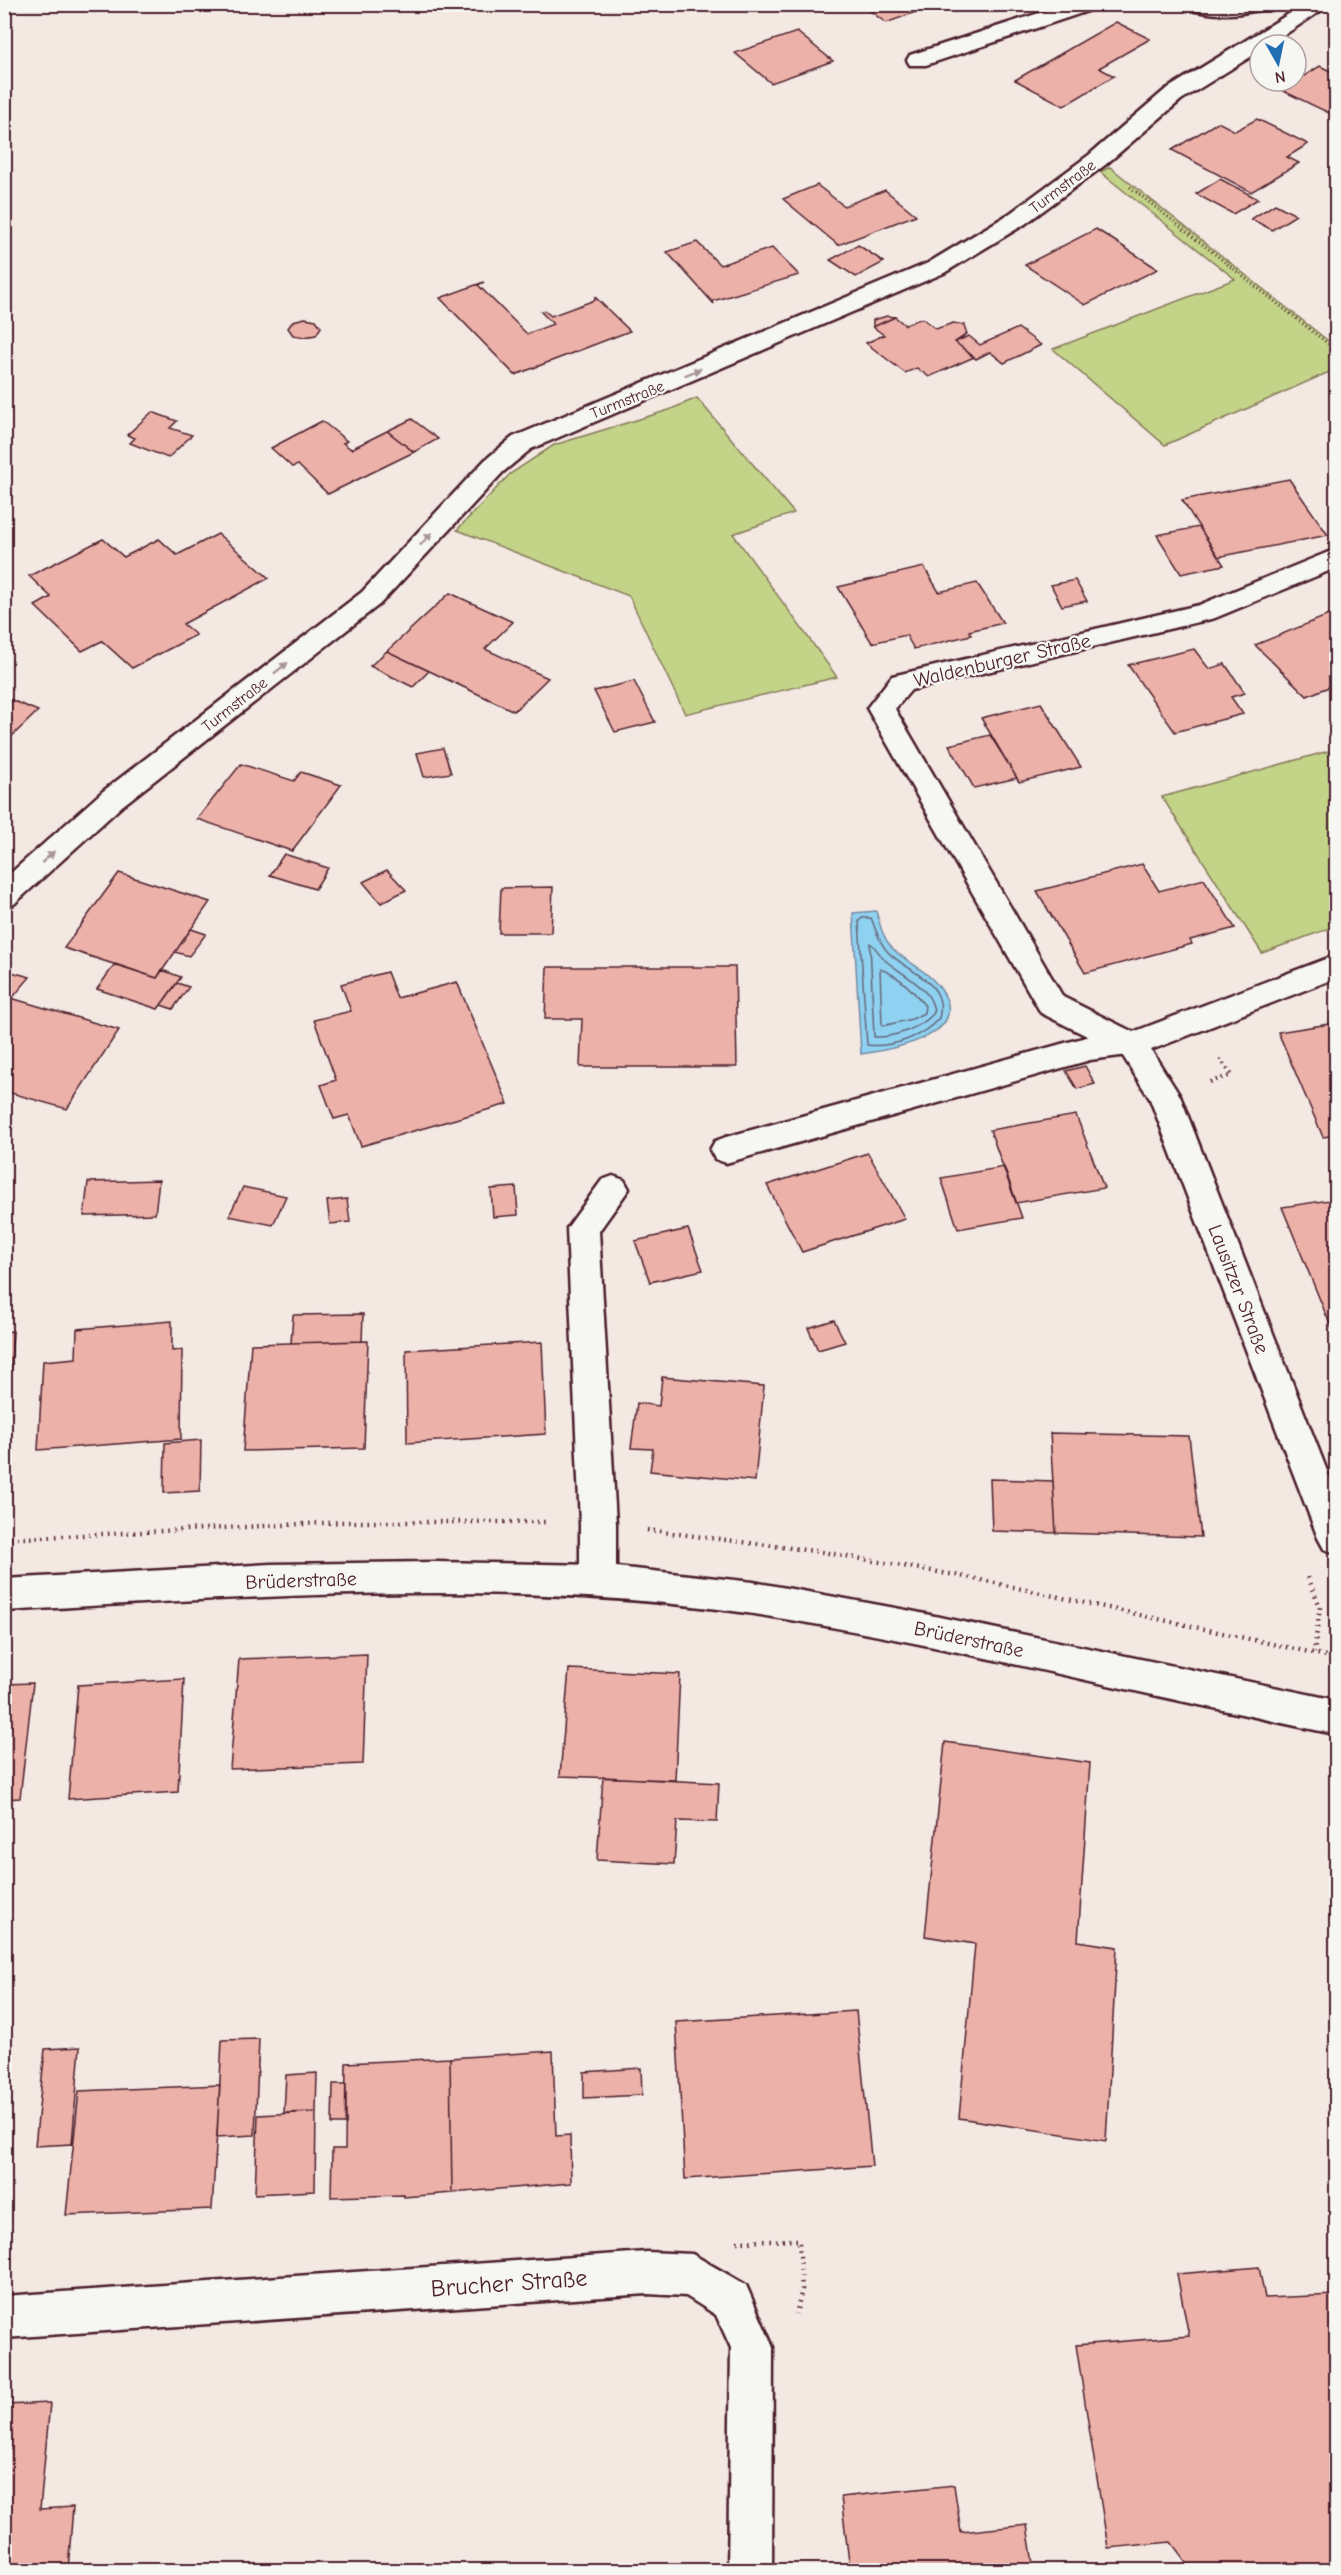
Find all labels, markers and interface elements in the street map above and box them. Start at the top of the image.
north arrow [1248,33,1308,93]
text: N [1274,67,1287,87]
street label: Turmstraße [1026,156,1099,217]
one-way arrow [684,367,702,376]
street label: Turmstraße [588,377,667,423]
one-way arrow [419,532,433,546]
street label: Waldenburger Straße [911,629,1093,692]
one-way arrow [273,662,288,674]
street label: Turmstraße [198,674,271,736]
one-way arrow [40,851,55,864]
street label: Lausitzer Straße [1203,1221,1274,1357]
street label: Brüderstraße [245,1567,357,1594]
street label: Brüderstraße [912,1617,1026,1662]
street label: Brucher Straße [430,2264,588,2302]

